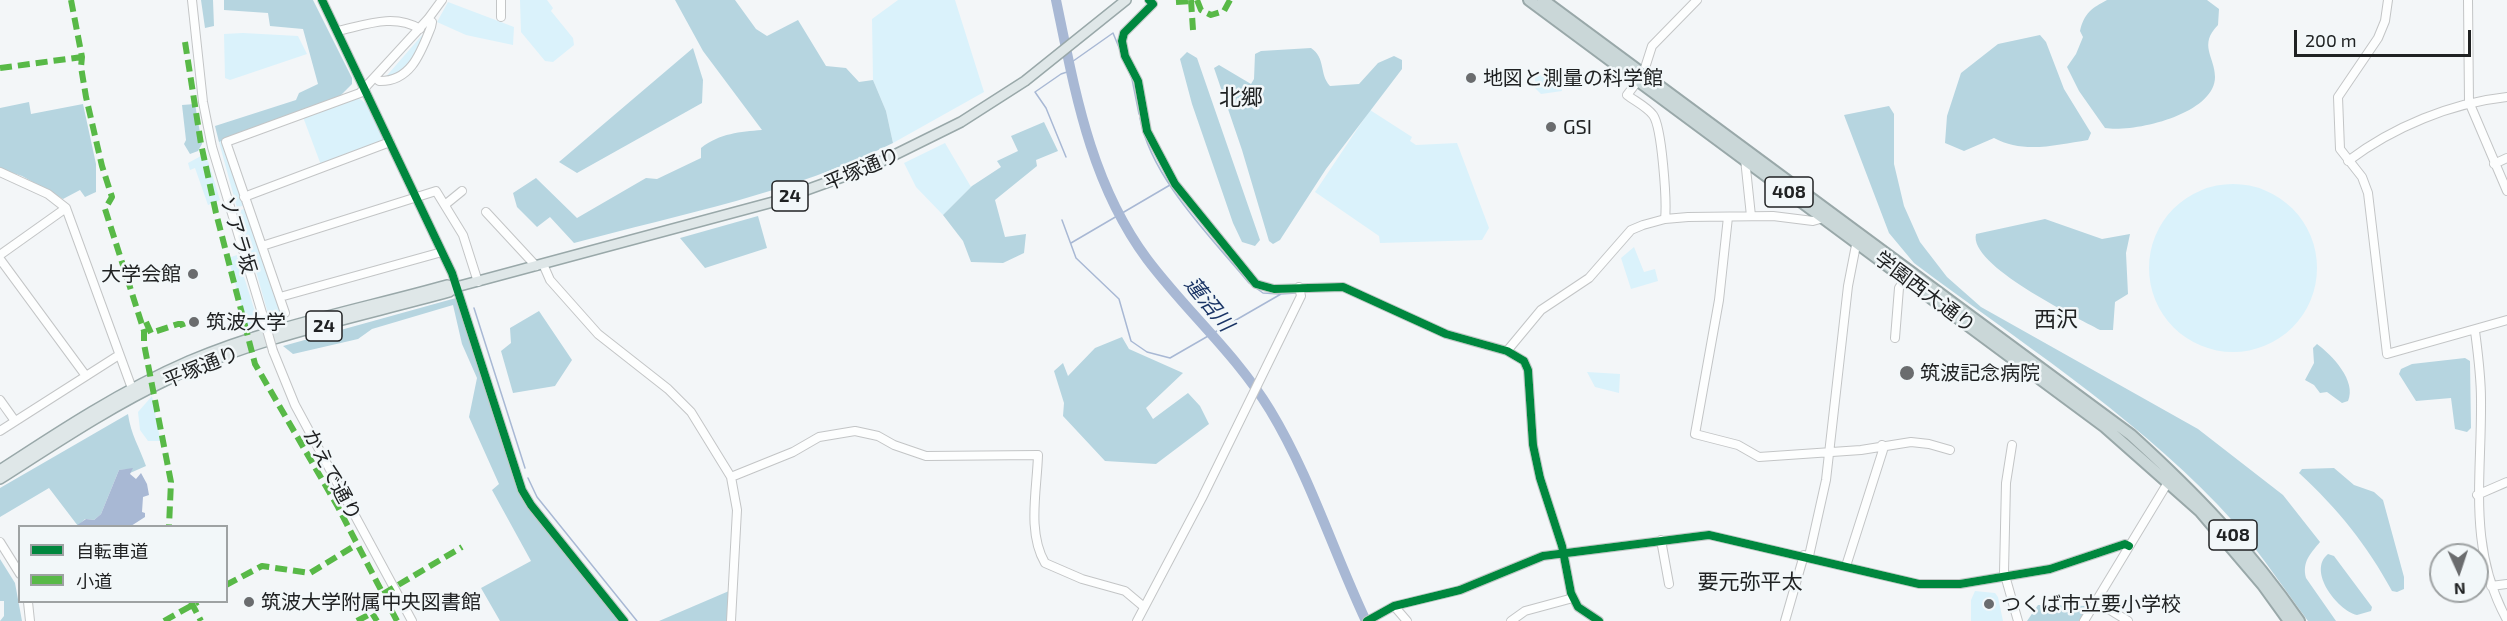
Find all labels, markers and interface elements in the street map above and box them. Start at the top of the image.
scale bar [2297,18,2474,56]
text: 200 m [2305,29,2357,51]
place label: 地図と測量の科学館 [1483,66,1663,90]
marker: 地図と測量の科学館 [1464,71,1478,85]
district label: 北郷 [1219,85,1263,111]
place label: GSI [1563,115,1592,139]
marker: GSI [1544,120,1558,134]
street label: 平塚通り [820,142,904,196]
road number: 408 [1765,177,1813,207]
road number: 24 [772,181,808,211]
street label: ソアラ坂 [215,193,261,277]
street label: 学園西大通り [1870,246,1980,338]
place label: 大学会館 [101,262,181,286]
marker: 大学会館 [186,267,200,281]
water label: 蓮沼川 [1179,272,1239,336]
district label: 西沢 [2034,307,2078,333]
place label: 筑波大学 [206,310,286,334]
road number: 24 [306,311,342,341]
marker: 筑波大学 [187,315,201,329]
street label: 平塚通り [159,341,243,393]
place label: 筑波記念病院 [1920,361,2040,385]
marker: 筑波記念病院 [1898,364,1916,382]
street label: かえで通り [298,425,366,525]
road number: 408 [2209,520,2257,550]
legend [18,525,228,603]
text: 自転車道 [76,540,148,562]
north arrow [2429,543,2489,603]
district label: 要元弥平太 [1698,569,1802,595]
text: 小道 [76,570,112,592]
text: N [2454,580,2466,599]
place label: 筑波大学附属中央図書館 [261,590,481,614]
place label: つくば市立要小学校 [2001,592,2181,616]
marker: 筑波大学附属中央図書館 [242,595,256,609]
marker: つくば市立要小学校 [1982,597,1996,611]

